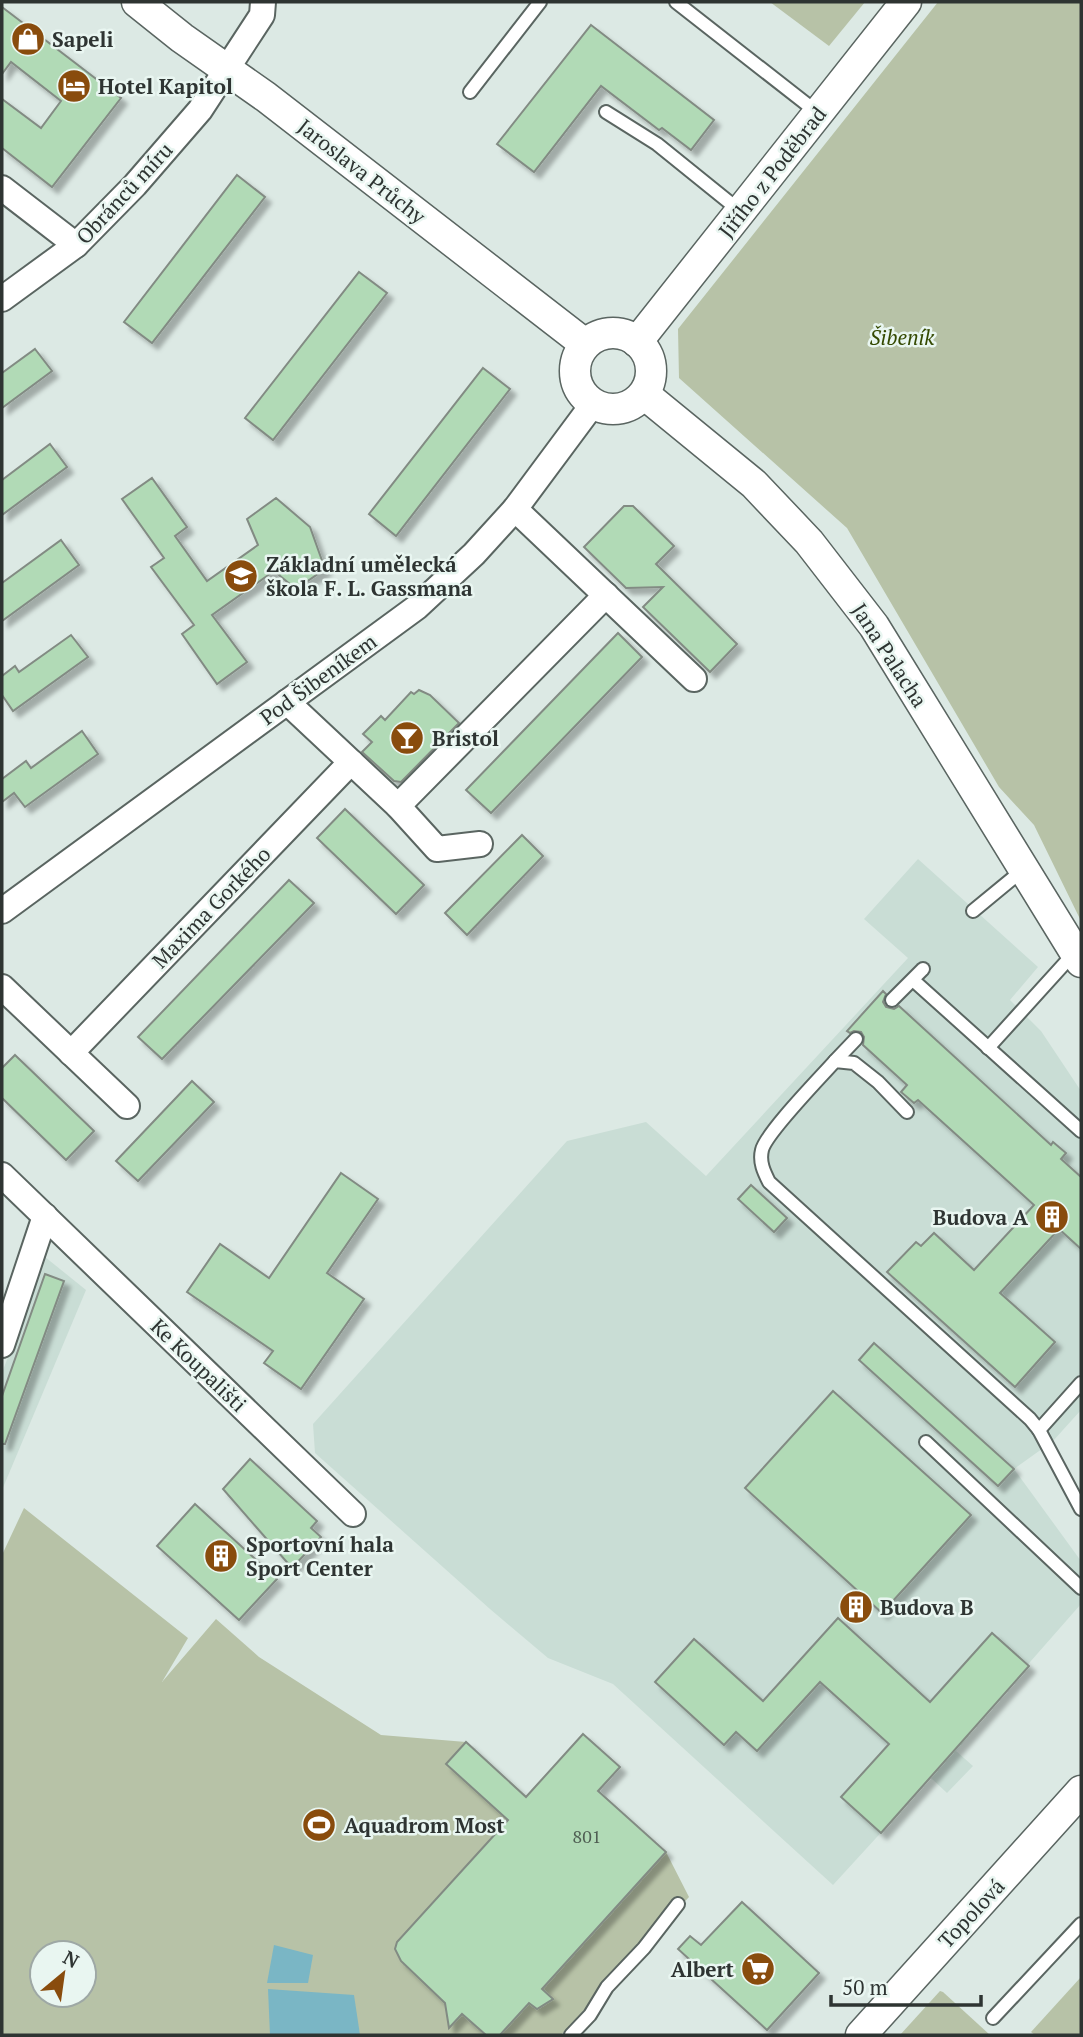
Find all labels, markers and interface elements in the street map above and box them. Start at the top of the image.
shop icon: Sapeli [9,20,47,58]
place label: Sapeli [52,25,113,53]
hotel icon: Hotel Kapitol [55,67,93,105]
place label: Hotel Kapitol [98,72,233,100]
street label: Jiřího z Poděbrad [712,100,832,244]
street label: Jaroslava Průchy [292,112,432,230]
street label: Obránců míru [70,136,178,250]
park label: Šibeník [870,323,935,351]
place label: Základní umělecká škola F. L. Gassmana [266,550,473,602]
school or university icon: Základní umělecká škola F. L. Gassmana [222,557,260,595]
street label: Jana Palacha [846,598,934,713]
street label: Pod Šibeníkem [254,627,382,731]
bar icon: Bristol [388,719,426,757]
place label: Bristol [432,724,499,752]
street label: Maxima Gorkého [146,840,276,974]
building icon: Budova A [1033,1198,1071,1236]
place label: Budova A [933,1203,1029,1231]
street label: Ke Koupališti [145,1312,253,1418]
place label: Sportovní hala Sport Center [246,1530,394,1582]
building icon: Sportovní hala Sport Center [202,1537,240,1575]
building icon: Budova B [837,1588,875,1626]
place label: Budova B [880,1593,974,1621]
sports icon: Aquadrom Most [300,1806,338,1844]
place label: Aquadrom Most [344,1811,505,1839]
house number: 801 [573,1824,601,1848]
street label: Topolová [932,1872,1011,1954]
north arrow [28,1939,98,2009]
text: N [59,1944,84,1973]
supermarket icon: Albert [739,1950,777,1988]
place label: Albert [671,1955,735,1983]
scale bar [831,1964,982,2008]
text: 50 m [842,1973,888,2001]

